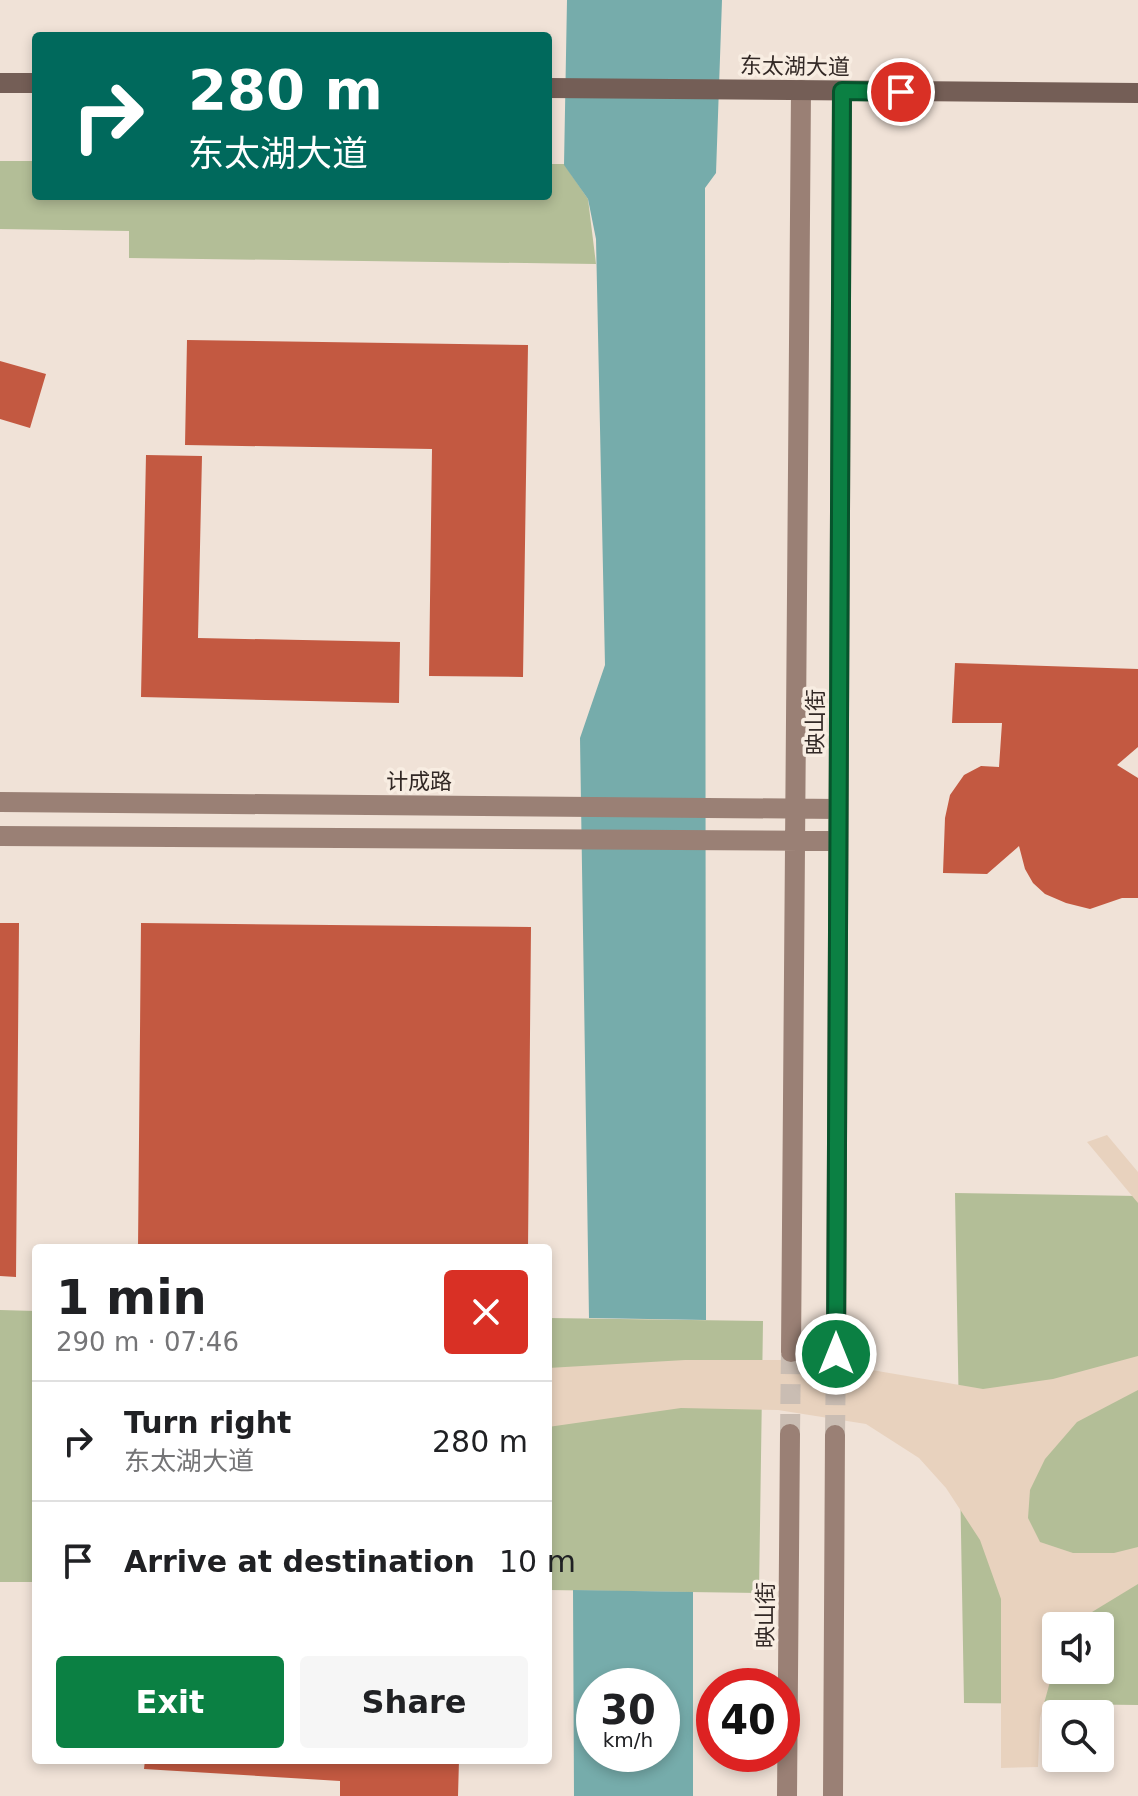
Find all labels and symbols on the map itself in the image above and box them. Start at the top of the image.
street label: 东太湖大道 [740,53,850,80]
pin [867,58,935,126]
street label: 映山街 [803,689,828,755]
street label: 计成路 [386,769,452,794]
position arrow [794,1312,878,1396]
street label: 映山街 [753,1582,778,1648]
speed limit sign: 40 [696,1668,800,1772]

